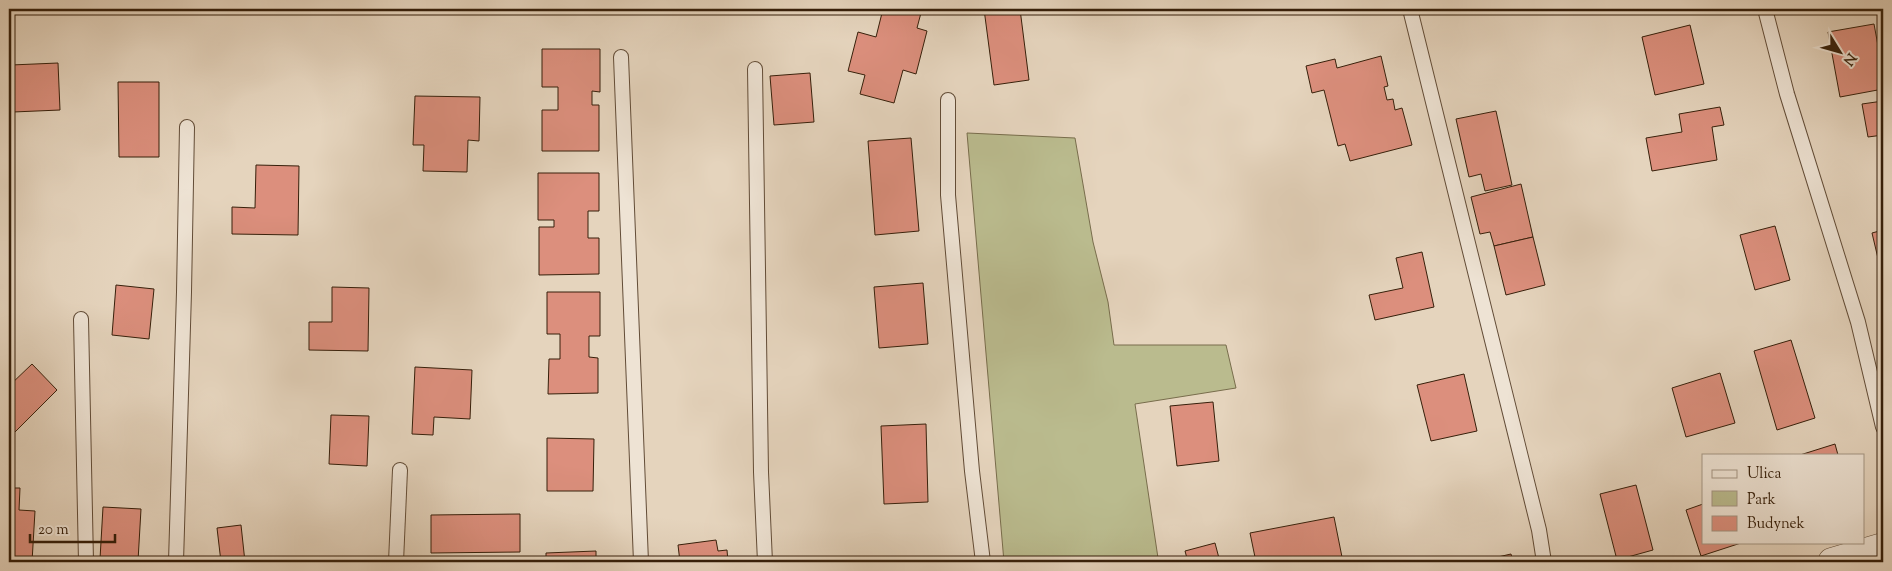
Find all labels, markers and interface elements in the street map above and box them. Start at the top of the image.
north arrow [1814,28,1864,78]
text: N [1837,48,1860,69]
legend [1702,454,1864,544]
text: Ulica [1747,464,1781,485]
text: Park [1747,490,1776,511]
scale bar [30,511,115,543]
text: Budynek [1747,514,1805,535]
text: 20 m [38,520,69,541]

